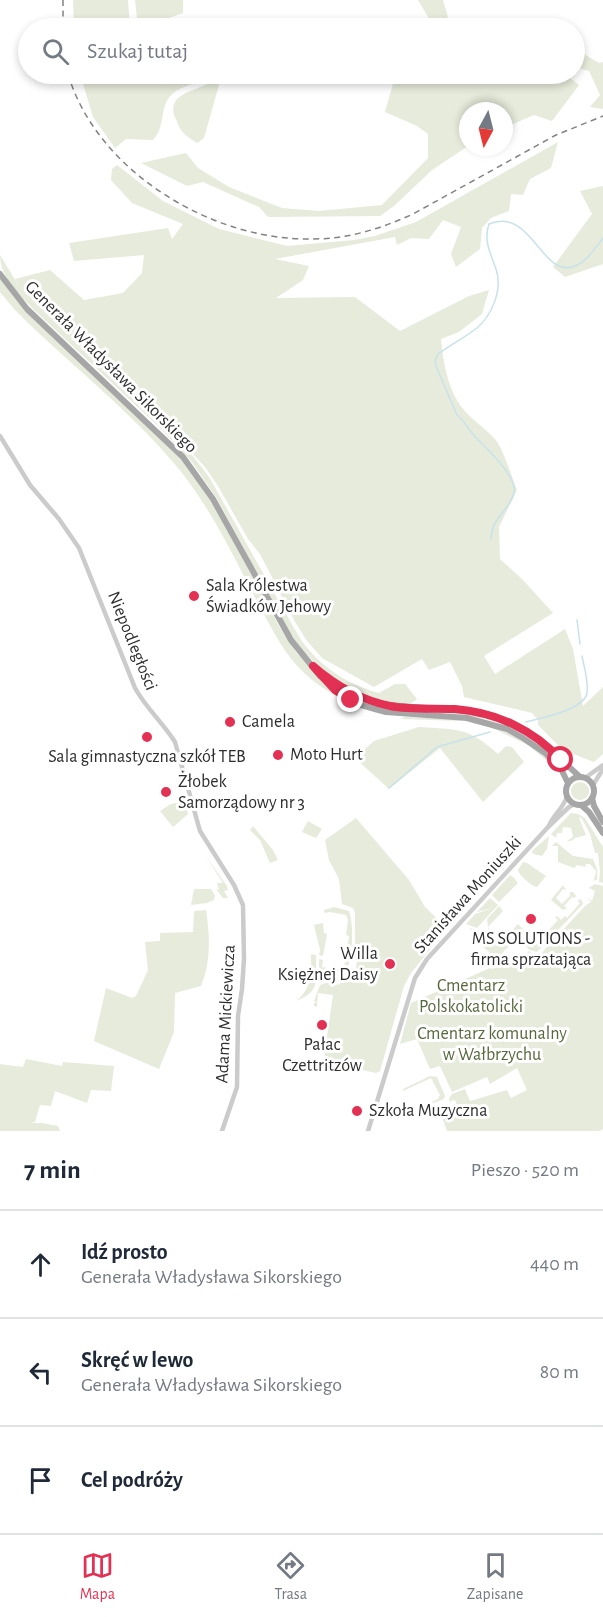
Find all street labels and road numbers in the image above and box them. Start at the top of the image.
street label: Generała Władysława Sikorskiego [22,278,201,457]
street label: Niepodległości [104,589,160,693]
street label: Stanisława Moniuszki [411,833,525,957]
street label: Adama Mickiewicza [213,944,239,1084]

